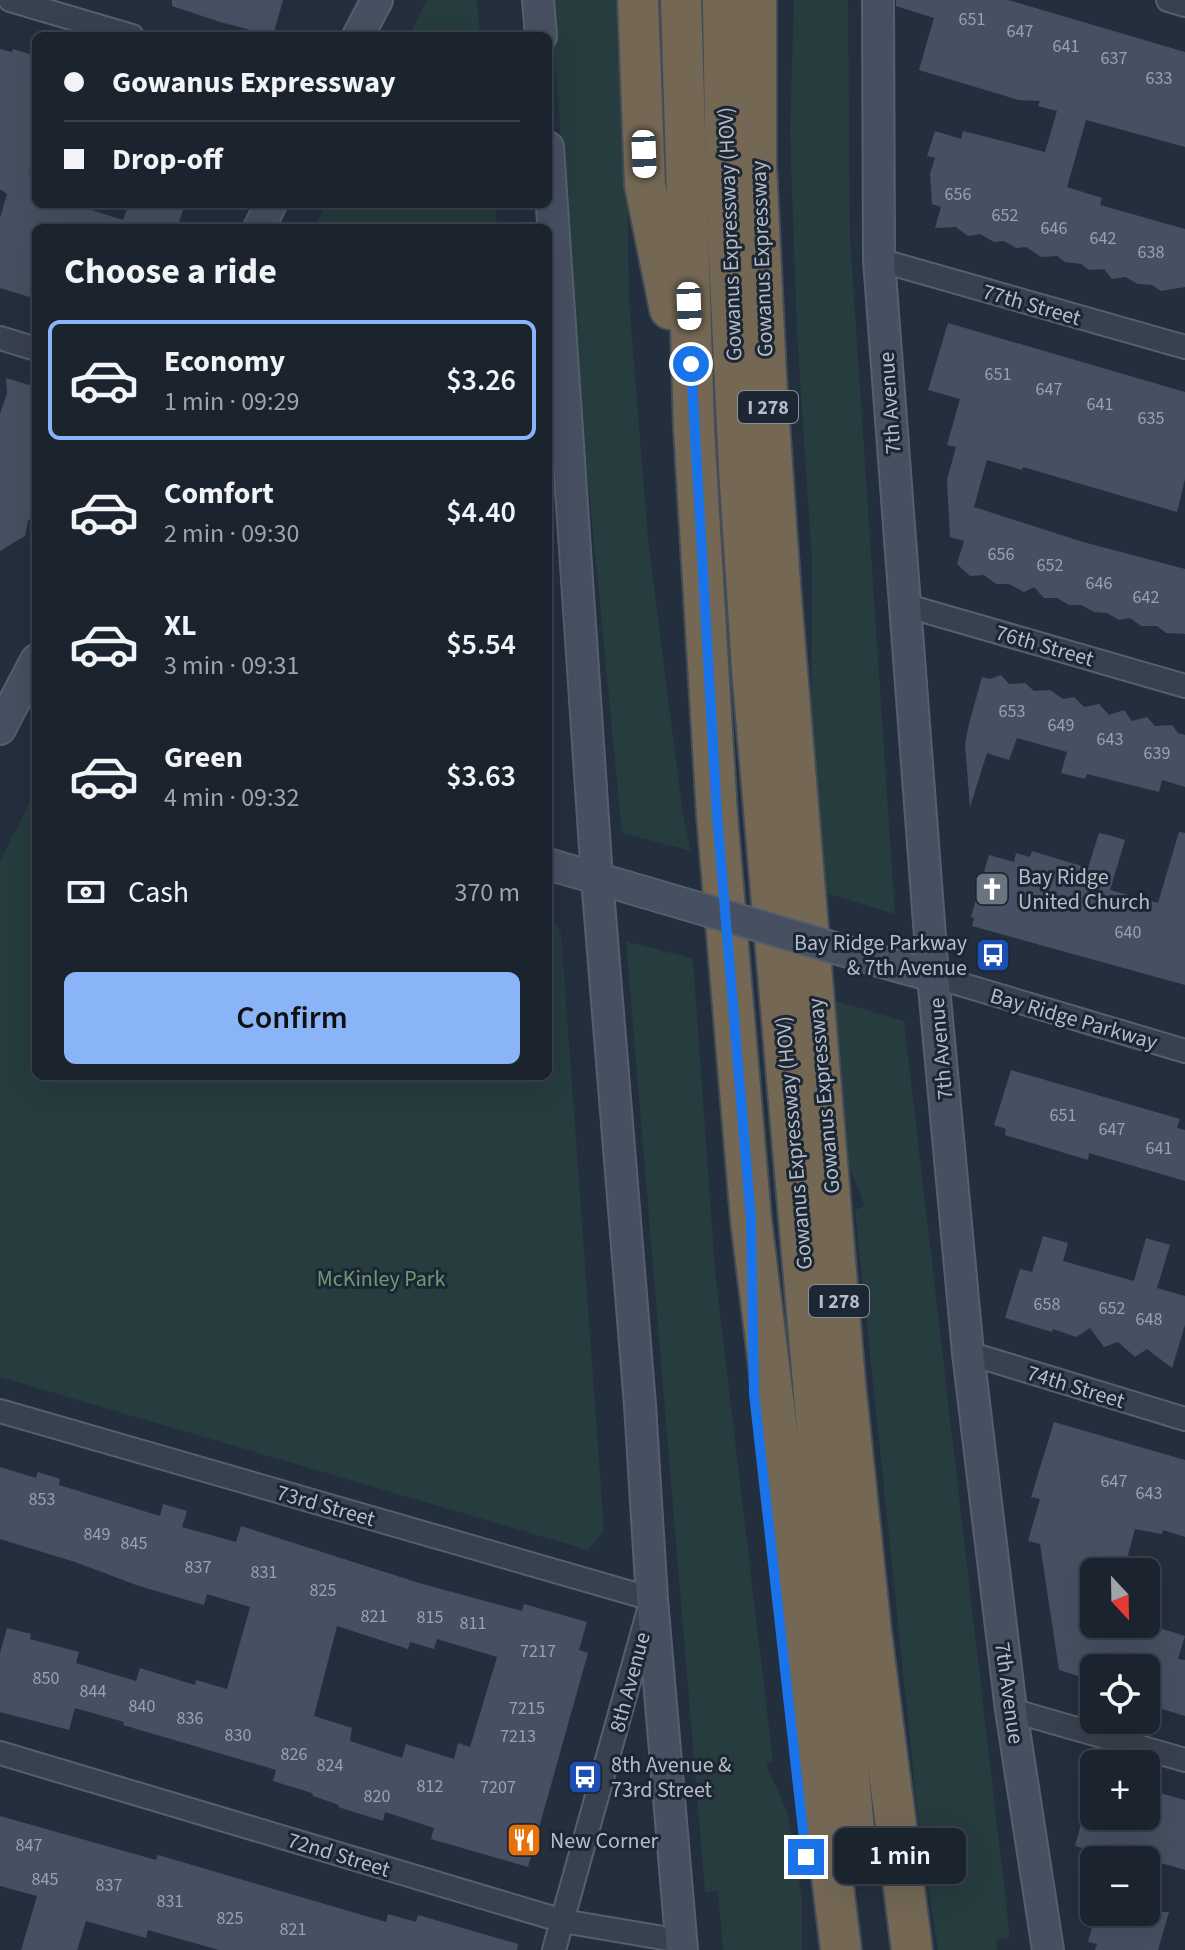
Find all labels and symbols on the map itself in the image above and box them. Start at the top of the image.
house number: 651 [959,7,985,32]
house number: 647 [1007,19,1033,44]
house number: 641 [1053,34,1079,59]
house number: 637 [1101,46,1127,71]
house number: 633 [1146,66,1172,91]
street label: Gowanus Expressway (HOV) [710,106,750,362]
car [631,130,657,178]
street label: Gowanus Expressway [743,160,781,358]
house number: 656 [945,182,971,207]
house number: 652 [992,203,1018,228]
house number: 646 [1041,216,1067,241]
house number: 642 [1090,226,1116,251]
house number: 638 [1138,240,1164,265]
street label: 77th Street [979,276,1085,334]
car [676,282,702,330]
route start [673,346,709,382]
street label: 7th Avenue [870,351,910,455]
house number: 651 [985,362,1011,387]
house number: 647 [1036,377,1062,402]
road number: I 278 [738,391,798,423]
house number: 641 [1087,392,1113,417]
house number: 635 [1138,406,1164,431]
house number: 656 [988,542,1014,567]
house number: 652 [1037,553,1063,578]
house number: 646 [1086,571,1112,596]
house number: 642 [1133,585,1159,610]
street label: 76th Street [992,617,1098,675]
house number: 653 [999,699,1025,724]
house number: 649 [1048,713,1074,738]
house number: 643 [1097,727,1123,752]
house number: 639 [1144,741,1170,766]
place label: Bay Ridge United Church [1018,861,1150,918]
church icon: Bay Ridge United Church [973,870,1011,908]
house number: 640 [1115,920,1141,945]
place label: Bay Ridge Parkway & 7th Avenue [794,927,968,984]
bus stop icon: Bay Ridge Parkway & 7th Avenue [974,936,1012,974]
street label: Bay Ridge Parkway [986,980,1162,1058]
street label: Gowanus Expressway [799,996,848,1195]
street label: 7th Avenue [921,996,961,1101]
street label: Gowanus Expressway (HOV) [767,1015,821,1271]
house number: 651 [1050,1103,1076,1128]
house number: 647 [1099,1117,1125,1142]
house number: 641 [1146,1136,1172,1161]
park label: McKinley Park [317,1263,445,1295]
road number: I 278 [809,1285,869,1317]
house number: 658 [1034,1292,1060,1317]
house number: 652 [1099,1296,1125,1321]
house number: 648 [1136,1307,1162,1332]
street label: 74th Street [1023,1357,1129,1417]
house number: 647 [1101,1469,1127,1494]
street label: 73rd Street [273,1477,379,1535]
house number: 643 [1136,1481,1162,1506]
house number: 853 [29,1487,55,1512]
house number: 849 [84,1522,110,1547]
house number: 845 [121,1531,147,1556]
house number: 837 [185,1555,211,1580]
north arrow [1080,1558,1160,1638]
house number: 831 [251,1560,277,1585]
house number: 825 [310,1578,336,1603]
house number: 821 [361,1604,387,1629]
house number: 815 [417,1605,443,1630]
house number: 811 [460,1611,486,1636]
street label: 8th Avenue [601,1629,659,1736]
house number: 7217 [520,1639,556,1664]
street label: 7th Avenue [986,1640,1032,1746]
house number: 850 [33,1666,59,1691]
house number: 844 [80,1679,106,1704]
house number: 840 [129,1694,155,1719]
house number: 7215 [509,1696,545,1721]
house number: 836 [177,1706,203,1731]
house number: 830 [225,1723,251,1748]
house number: 7213 [500,1724,536,1749]
house number: 826 [281,1742,307,1767]
place label: 8th Avenue & 73rd Street [611,1749,732,1806]
house number: 824 [317,1753,343,1778]
bus stop icon: 8th Avenue & 73rd Street [566,1758,604,1796]
house number: 812 [417,1774,443,1799]
house number: 7207 [480,1775,516,1800]
house number: 820 [364,1784,390,1809]
restaurant icon: New Corner [505,1821,543,1859]
street label: 72nd Street [284,1824,394,1886]
place label: New Corner [550,1825,659,1857]
callout: 1 min [834,1829,966,1885]
house number: 847 [16,1833,42,1858]
route end [788,1839,824,1875]
house number: 845 [32,1867,58,1892]
house number: 837 [96,1873,122,1898]
house number: 831 [157,1889,183,1914]
house number: 825 [217,1906,243,1931]
house number: 821 [280,1917,306,1942]

